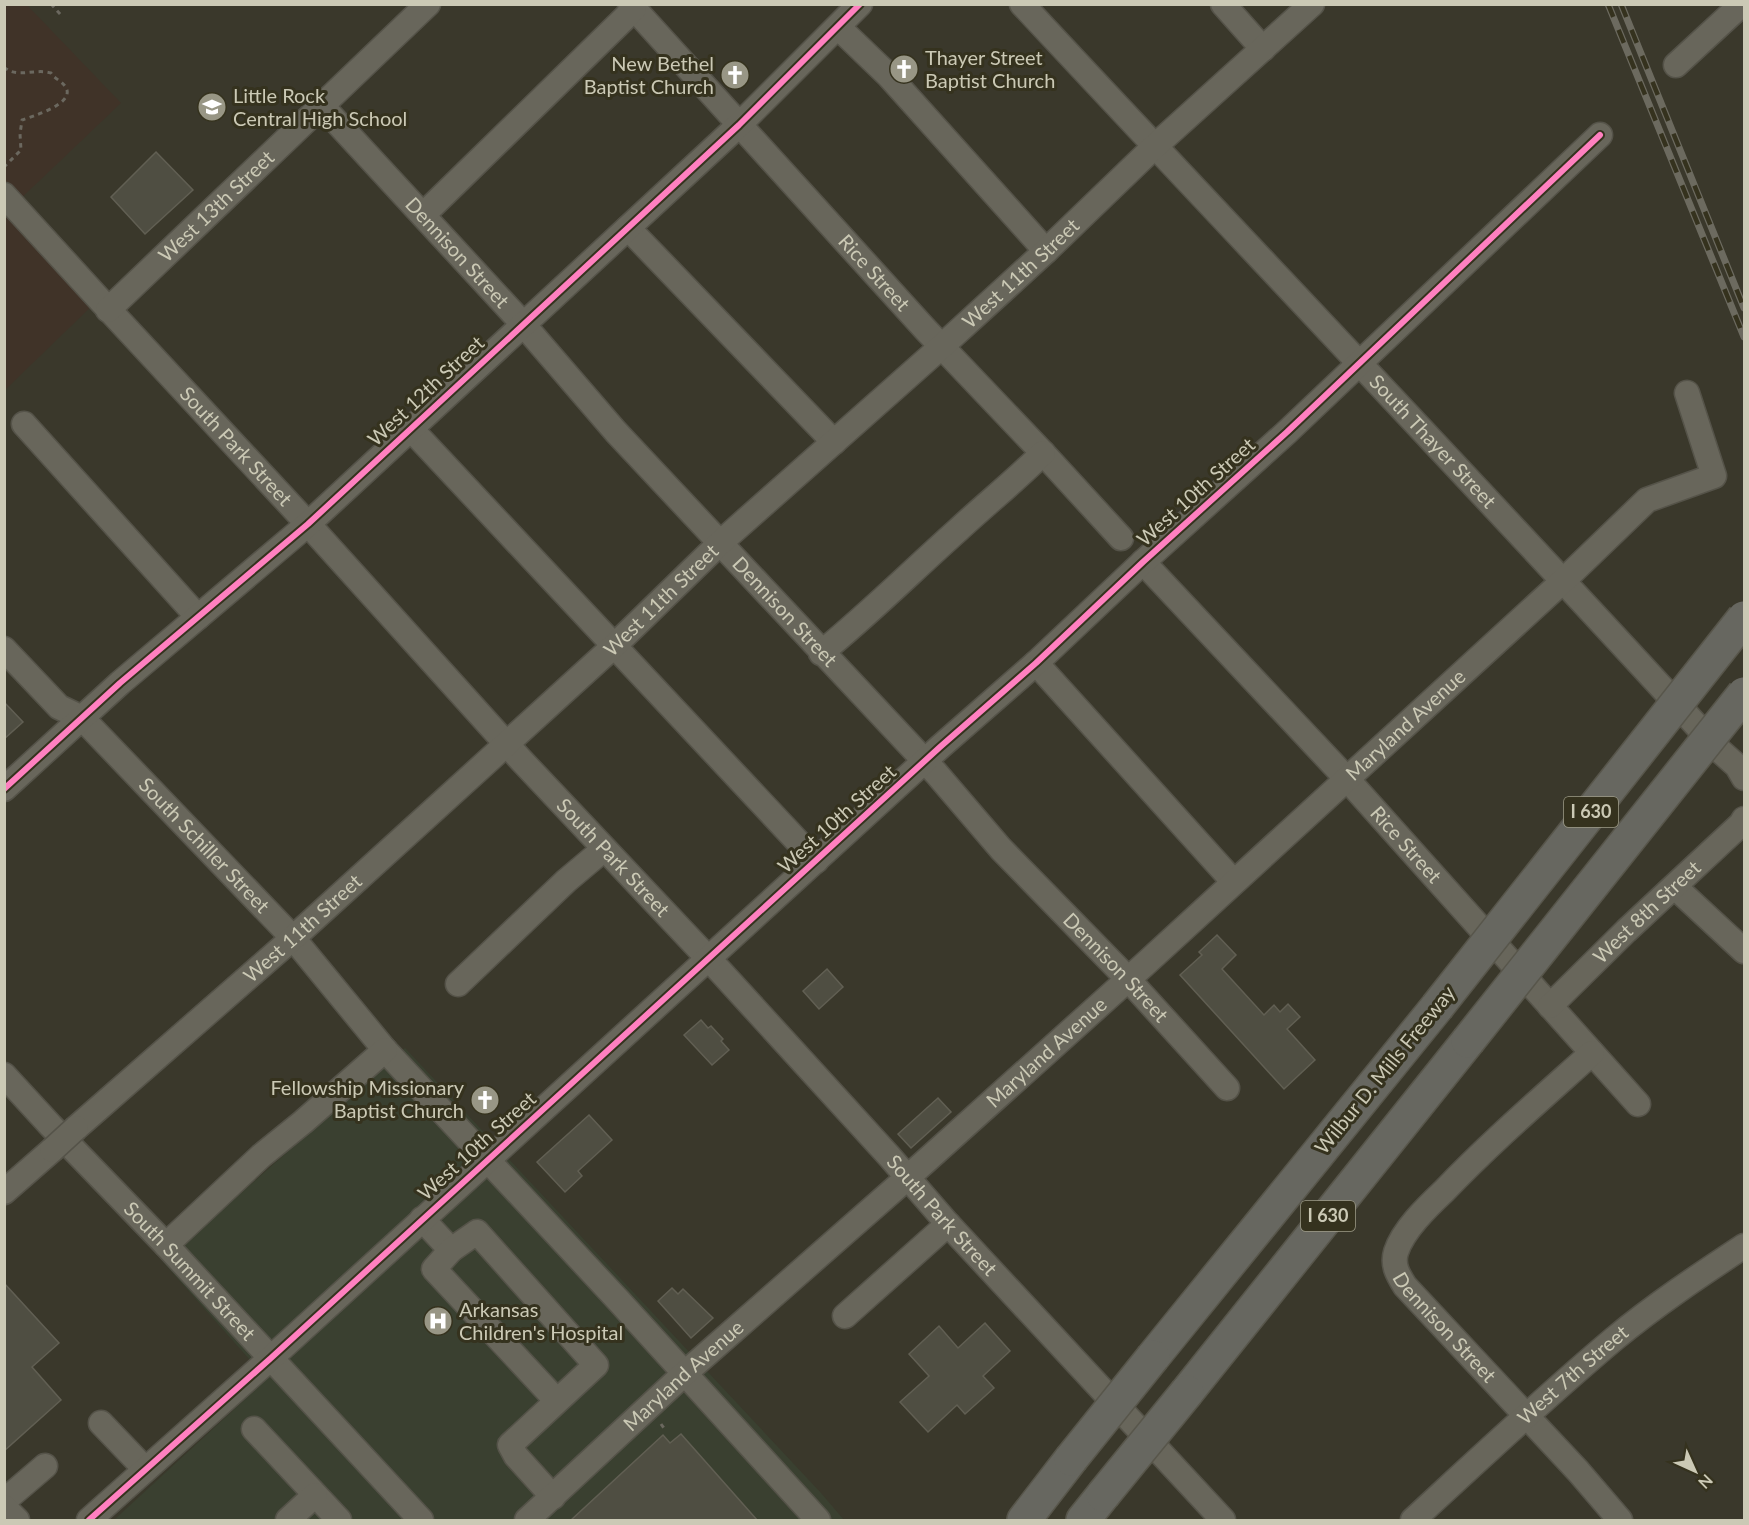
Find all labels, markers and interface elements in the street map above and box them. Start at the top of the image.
place label: Thayer Street Baptist Church [925,45,1055,92]
place label: New Bethel Baptist Church [584,51,714,98]
church icon: Thayer Street Baptist Church [888,53,920,85]
church icon: New Bethel Baptist Church [719,59,751,91]
place label: Little Rock Central High School [233,83,407,130]
school or university icon: Little Rock Central High School [196,91,228,123]
street label: West 13th Street [153,145,278,266]
street label: Dennison Street [401,192,515,312]
street label: West 11th Street [957,213,1083,333]
street label: Rice Street [834,229,916,315]
street label: West 12th Street [362,330,489,450]
street label: South Thayer Street [1365,369,1502,512]
street label: South Park Street [176,381,298,510]
street label: West 10th Street [1131,432,1259,550]
street label: West 11th Street [598,538,723,661]
street label: Dennison Street [728,551,843,671]
street label: Maryland Avenue [1340,664,1470,785]
street label: West 10th Street [772,759,900,877]
street label: South Schiller Street [135,772,275,917]
street label: South Park Street [552,793,675,921]
road number: I 630 [1564,797,1618,827]
street label: Rice Street [1366,801,1447,887]
street label: West 8th Street [1588,855,1705,968]
street label: West 11th Street [238,869,366,987]
street label: Dennison Street [1059,907,1174,1026]
street label: Wilbur D. Mills Freeway [1309,980,1460,1158]
street label: Maryland Avenue [981,992,1111,1112]
place label: Fellowship Missionary Baptist Church [270,1075,465,1122]
church icon: Fellowship Missionary Baptist Church [469,1084,501,1116]
street label: West 10th Street [412,1086,540,1204]
street label: South Park Street [882,1150,1003,1280]
street label: South Summit Street [120,1196,261,1345]
road number: I 630 [1301,1201,1355,1231]
street label: Dennison Street [1388,1267,1502,1387]
place label: Arkansas Children's Hospital [459,1297,623,1344]
hospital icon: Arkansas Children's Hospital [422,1305,454,1337]
street label: Maryland Avenue [618,1314,748,1435]
street label: West 7th Street [1512,1319,1632,1429]
north arrow [1665,1441,1725,1501]
text: N [1695,1471,1717,1493]

